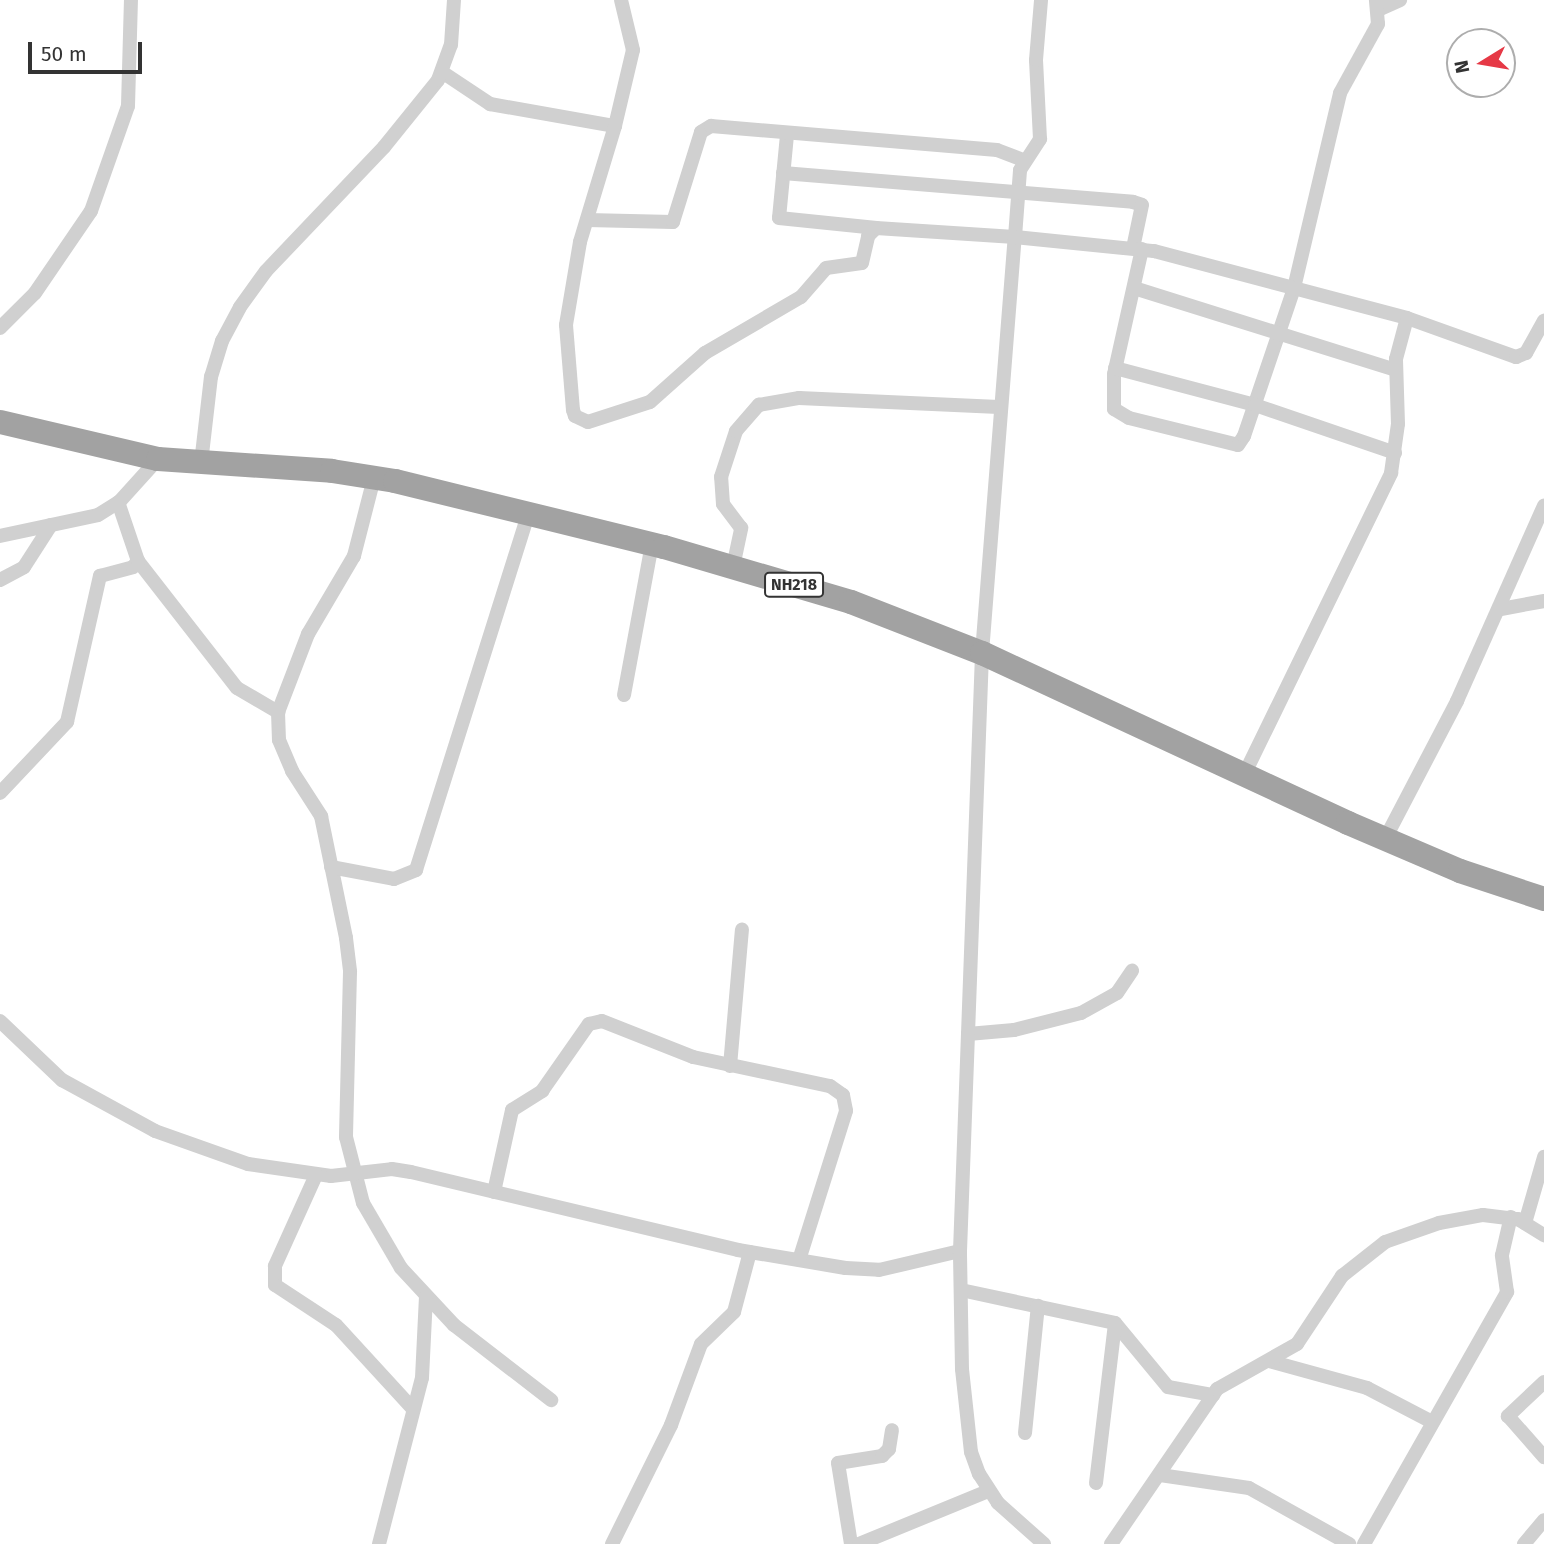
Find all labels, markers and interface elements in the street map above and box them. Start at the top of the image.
scale bar [32,28,145,72]
north arrow [1446,28,1516,98]
text: 50 m [41,41,87,67]
text: N [1449,58,1474,75]
road number: NH218 [762,572,826,598]

